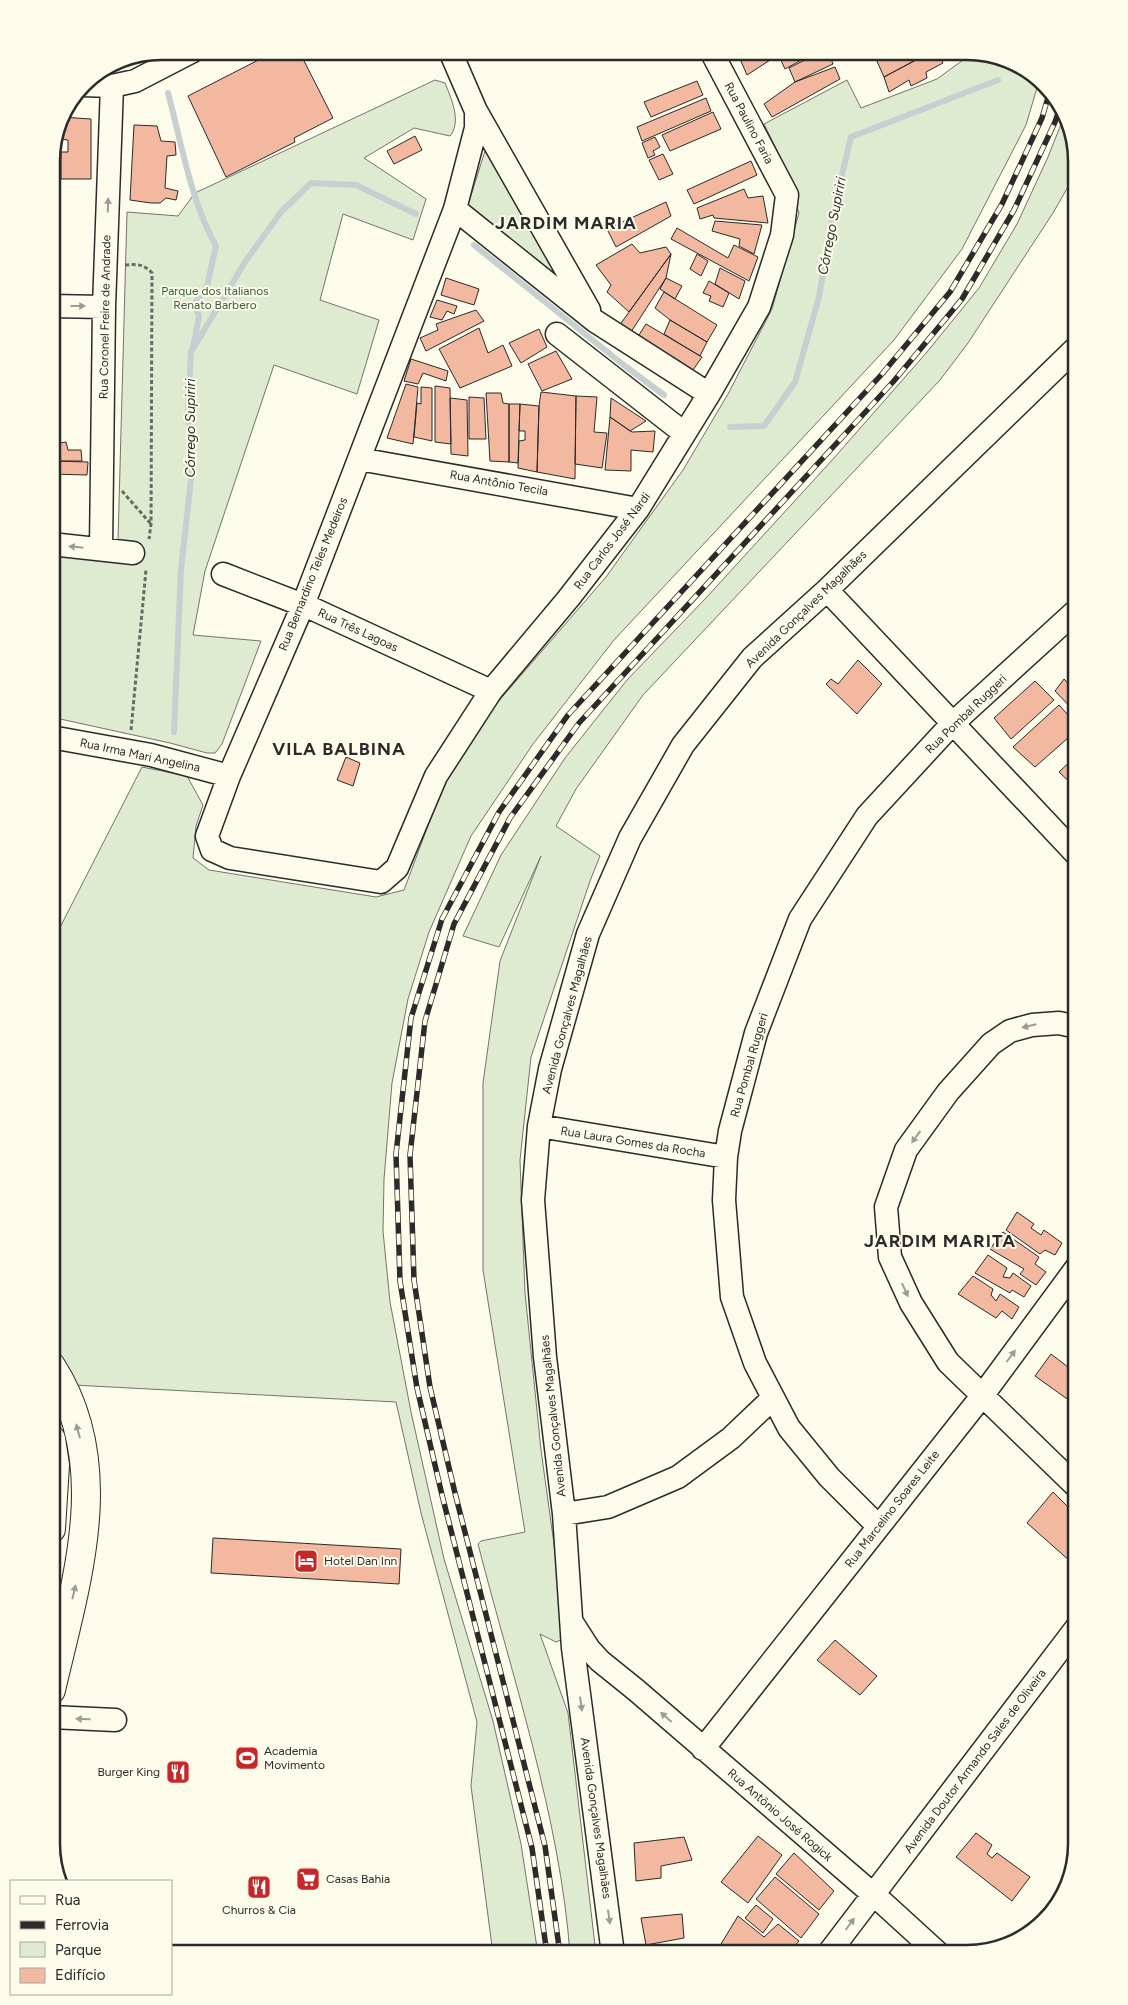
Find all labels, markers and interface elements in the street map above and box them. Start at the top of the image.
street label: Rua Paulino Faria [722,80,776,166]
water label: Córrego Supiriri [814,175,850,276]
one-way arrow [104,197,112,213]
district label: JARDIM MARIA [495,212,637,234]
street label: Rua Coronel Freire de Andrade [97,234,113,399]
park label: Parque dos Italianos Renato Barbero [161,284,269,312]
one-way arrow [70,302,86,310]
water label: Córrego Supiriri [182,378,199,478]
street label: Rua Antônio Tecila [449,467,549,499]
street label: Rua Carlos José Nardi [571,490,653,592]
street label: Rua Bernardino Teles Medeiros [276,495,350,653]
one-way arrow [68,542,84,550]
street label: Avenida Gonçalves Magalhães [743,547,870,670]
street label: Rua Três Lagoas [316,605,401,655]
street label: Rua Pombal Ruggeri [922,672,1010,756]
street label: Rua Irma Mari Angelina [79,735,201,775]
district label: VILA BALBINA [272,738,406,760]
street label: Avenida Gonçalves Magalhães [539,934,595,1095]
street label: Rua Pombal Ruggeri [727,1011,771,1119]
one-way arrow [1021,1022,1036,1030]
street label: Rua Laura Gomes da Rocha [559,1124,707,1160]
one-way arrow [910,1130,921,1143]
district label: JARDIM MARITA [864,1230,1016,1252]
one-way arrow [902,1283,910,1297]
street label: Avenida Gonçalves Magalhães [538,1334,568,1498]
one-way arrow [1005,1350,1016,1363]
one-way arrow [74,1423,82,1439]
street label: Rua Marcelino Soares Leite [842,1447,942,1570]
hotel icon: Hotel Dan Inn [293,1548,319,1574]
place label: Hotel Dan Inn [324,1554,398,1568]
one-way arrow [70,1584,78,1599]
street label: Avenida Doutor Armando Sales de Oliveira [901,1666,1049,1856]
one-way arrow [577,1697,585,1713]
one-way arrow [660,1711,673,1722]
one-way arrow [75,1715,91,1723]
street label: Avenida Gonçalves Magalhães [578,1737,614,1900]
place label: Academia Movimento [264,1744,325,1772]
sports icon: Academia Movimento [234,1745,260,1771]
restaurant icon: Burger King [165,1759,191,1785]
place label: Burger King [97,1765,160,1779]
street label: Rua Antônio José Rogick [725,1766,835,1864]
supermarket icon: Casas Bahia [295,1866,321,1892]
place label: Casas Bahia [326,1872,390,1886]
restaurant icon: Churros & Cia [246,1874,272,1900]
legend [10,1880,172,1995]
text: Rua [55,1891,80,1909]
place label: Churros & Cia [222,1903,296,1917]
one-way arrow [605,1910,613,1926]
text: Ferrovia [55,1916,109,1934]
one-way arrow [845,1917,855,1931]
text: Parque [55,1941,102,1959]
text: Edifício [55,1966,106,1984]

